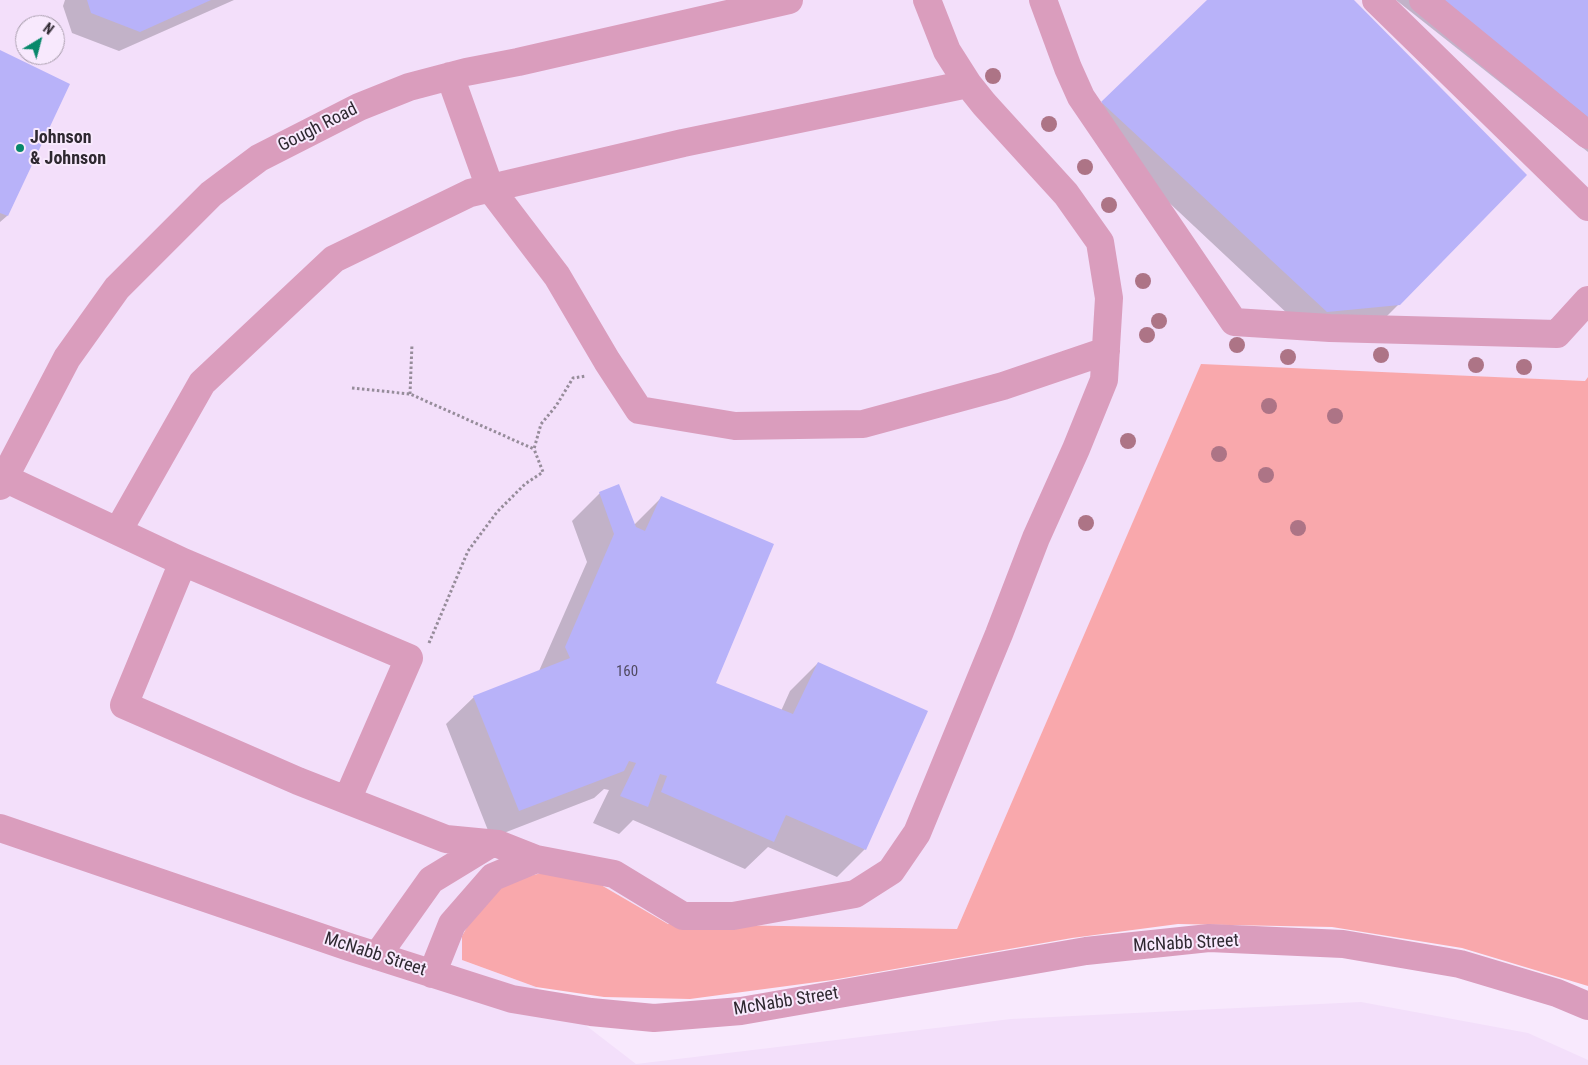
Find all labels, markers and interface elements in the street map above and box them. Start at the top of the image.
north arrow [15,15,65,65]
text: N [40,20,57,38]
street label: Gough Road [275,99,361,157]
place label: Johnson & Johnson [30,127,106,170]
marker: Johnson & Johnson [14,142,26,154]
house number: 160 [616,663,638,681]
street label: McNabb Street [321,928,429,982]
street label: McNabb Street [1133,930,1239,958]
street label: McNabb Street [732,983,840,1021]

